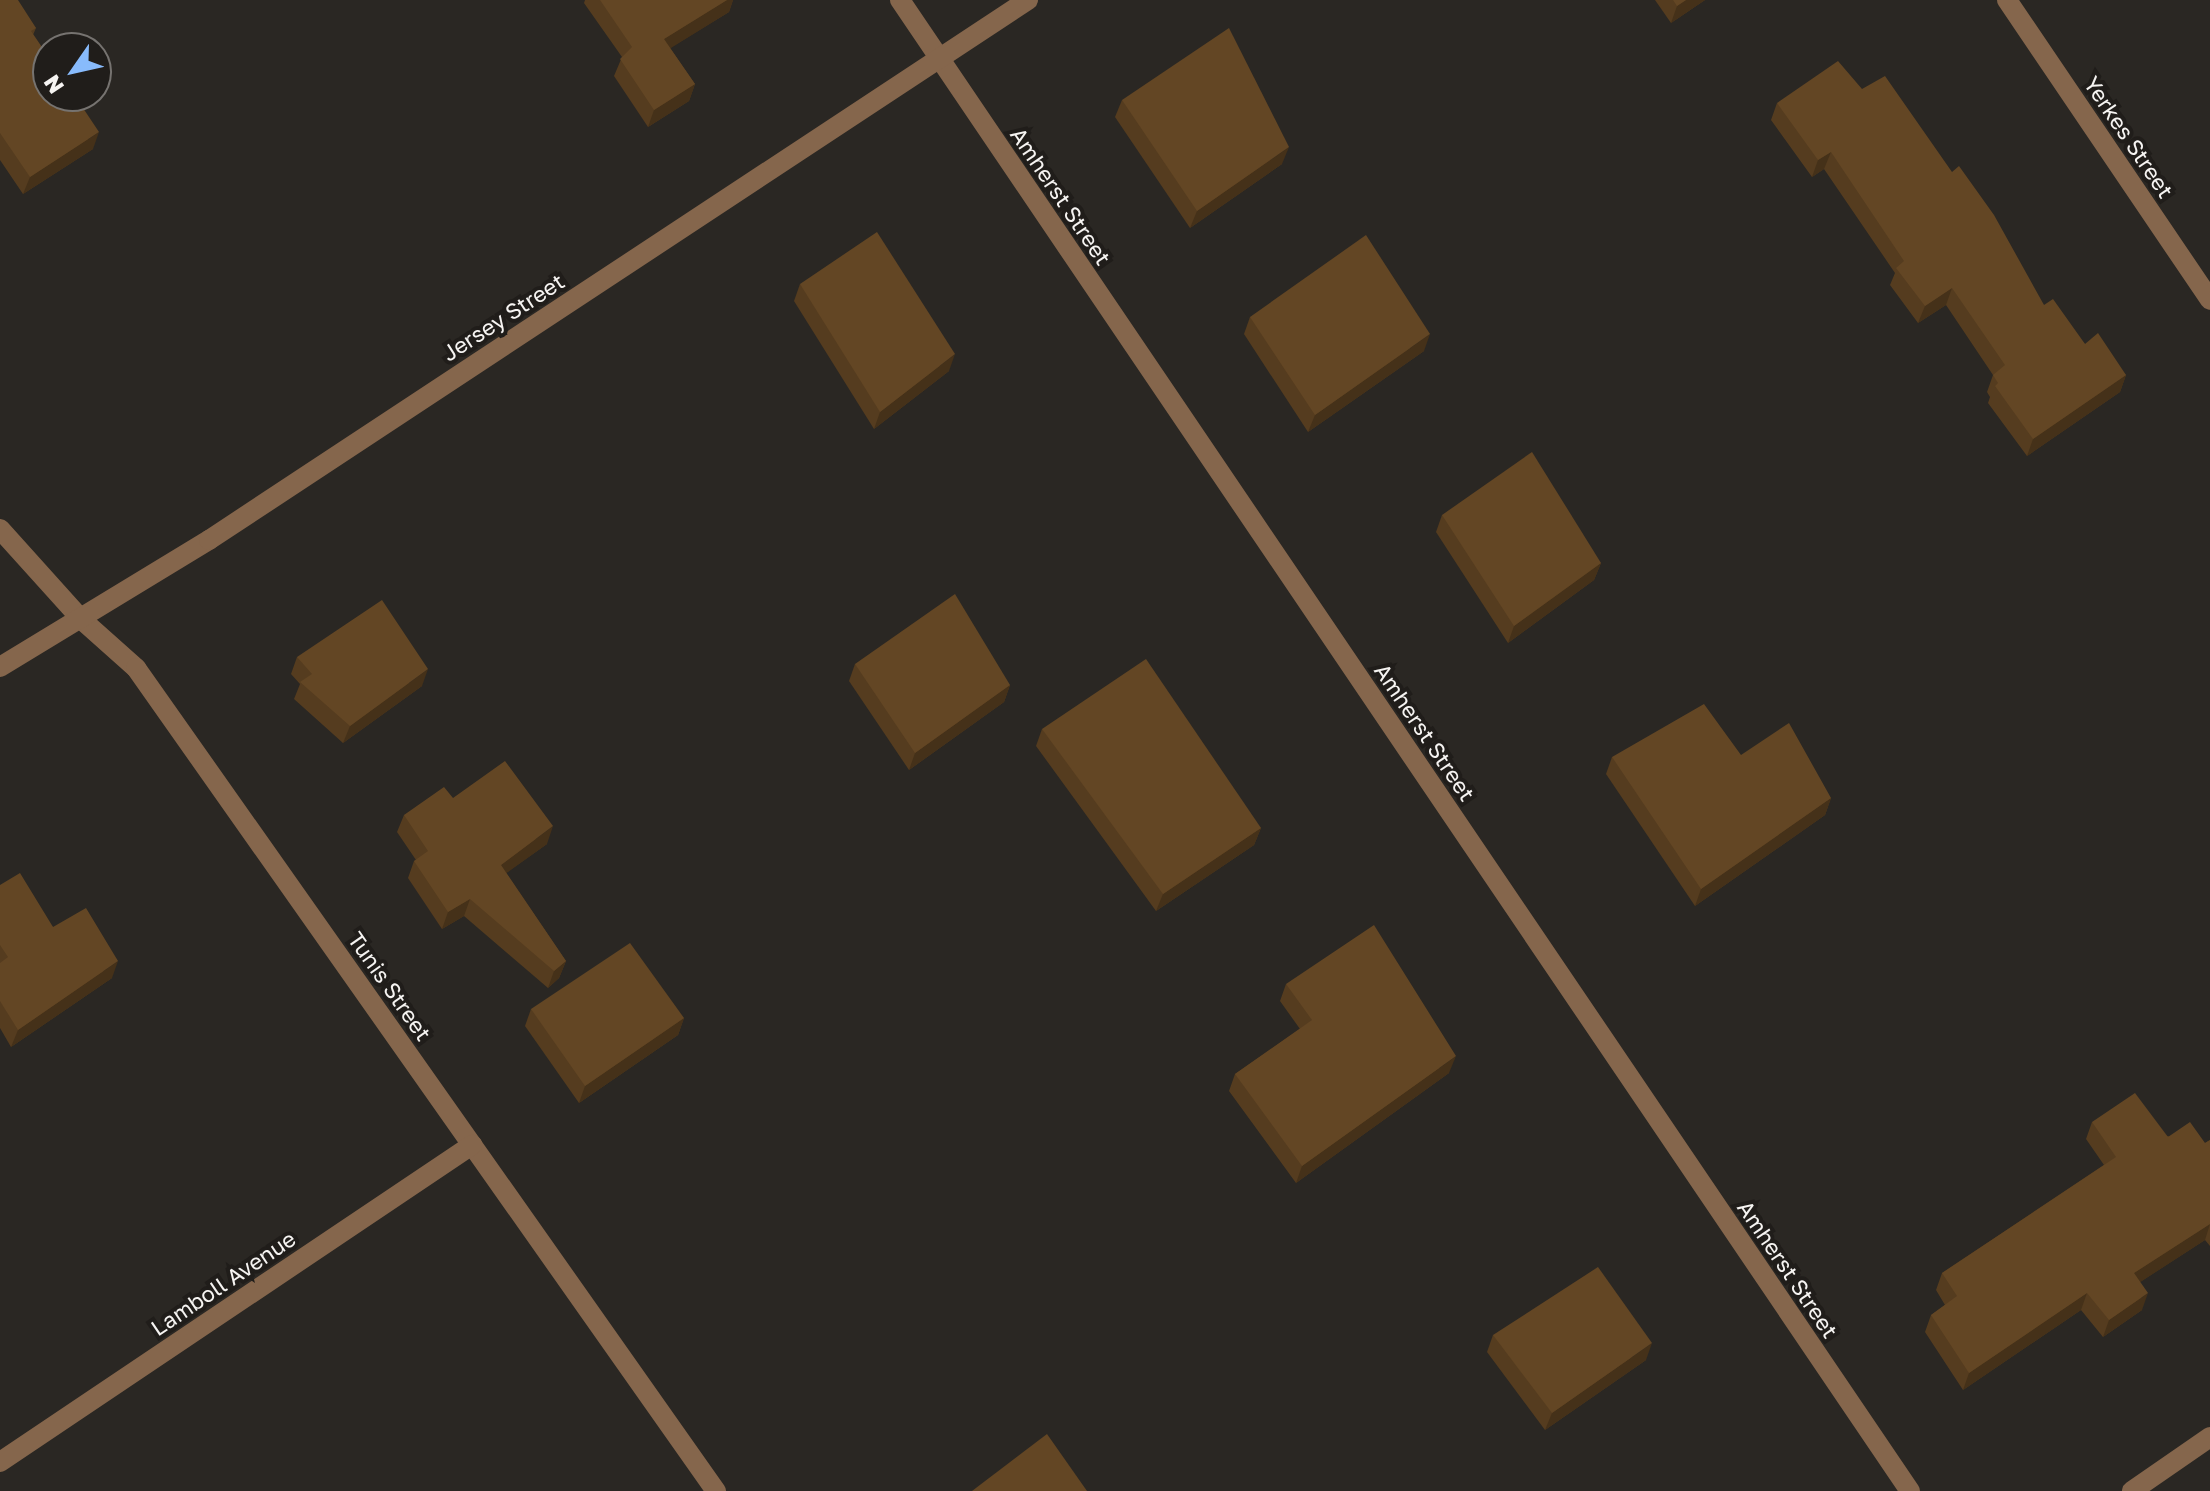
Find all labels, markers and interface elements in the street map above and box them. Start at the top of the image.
north arrow [32,32,112,112]
text: N [37,70,69,99]
street label: Yerkes Street [2079,71,2179,203]
street label: Amherst Street [1005,122,1117,270]
street label: Jersey Street [437,268,569,366]
street label: Amherst Street [1369,658,1481,806]
street label: Tunis Street [343,927,437,1045]
street label: Amherst Street [1732,1195,1844,1343]
street label: Lamboll Avenue [146,1225,300,1341]

